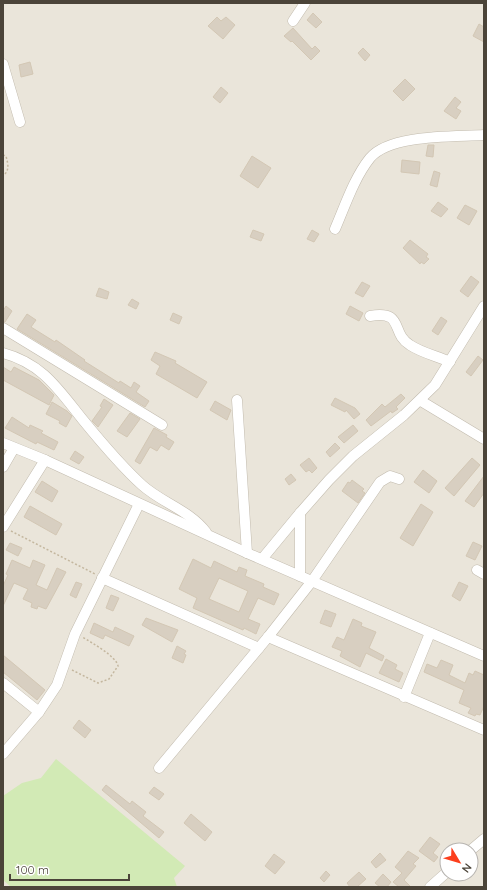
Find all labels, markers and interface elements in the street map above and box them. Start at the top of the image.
north arrow [439,842,479,882]
scale bar [10,856,129,882]
text: N [459,861,475,876]
text: 100 m [16,862,49,877]

